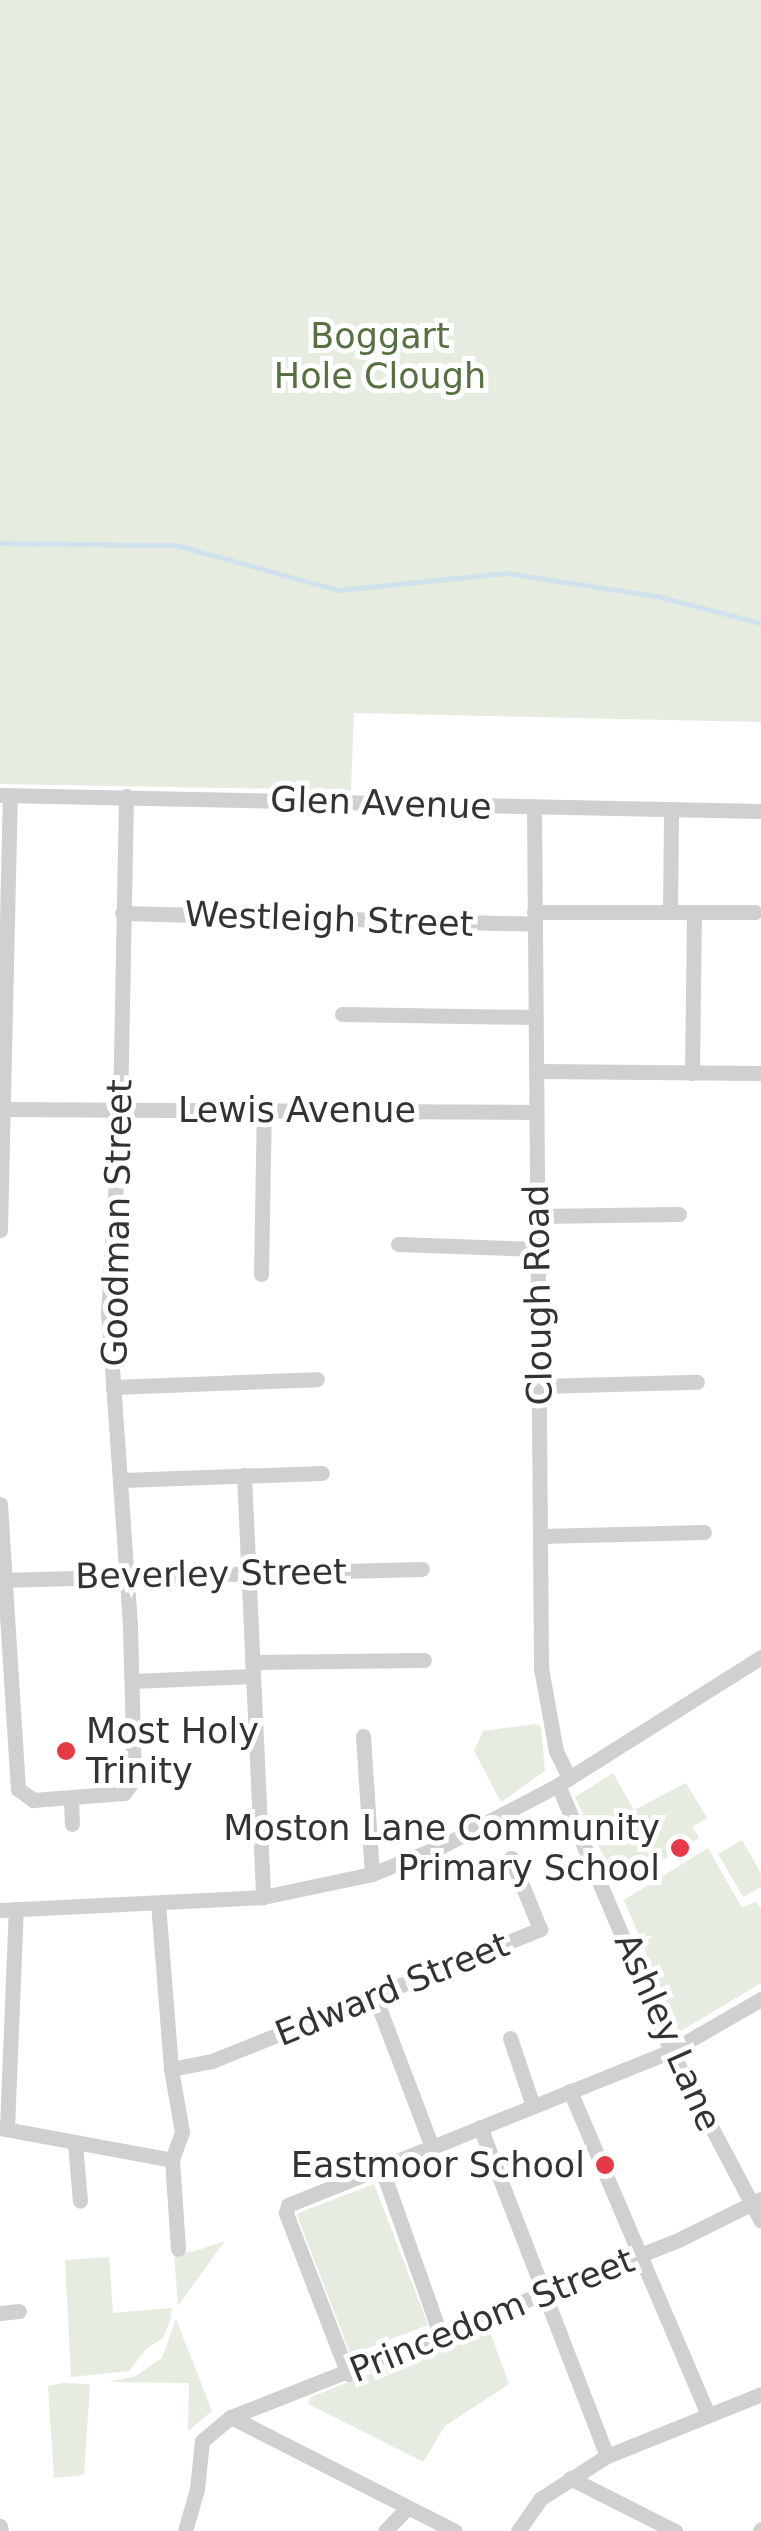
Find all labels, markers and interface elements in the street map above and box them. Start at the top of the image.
park label: Boggart Hole Clough [274,315,486,397]
street label: Glen Avenue [269,778,493,828]
street label: Westleigh Street [184,893,474,945]
street label: Goodman Street [93,1079,141,1367]
street label: Lewis Avenue [178,1089,416,1131]
street label: Clough Road [515,1184,561,1406]
street label: Beverley Street [75,1551,347,1597]
place label: Most Holy Trinity [86,1710,259,1792]
marker: Most Holy Trinity [55,1740,77,1762]
place label: Moston Lane Community Primary School [223,1807,660,1889]
marker: Moston Lane Community Primary School [669,1837,691,1859]
street label: Edward Street [269,1923,515,2055]
street label: Ashley Lane [606,1927,730,2137]
place label: Eastmoor School [291,2144,585,2186]
marker: Eastmoor School [594,2154,616,2176]
street label: Princedom Street [344,2239,640,2391]

